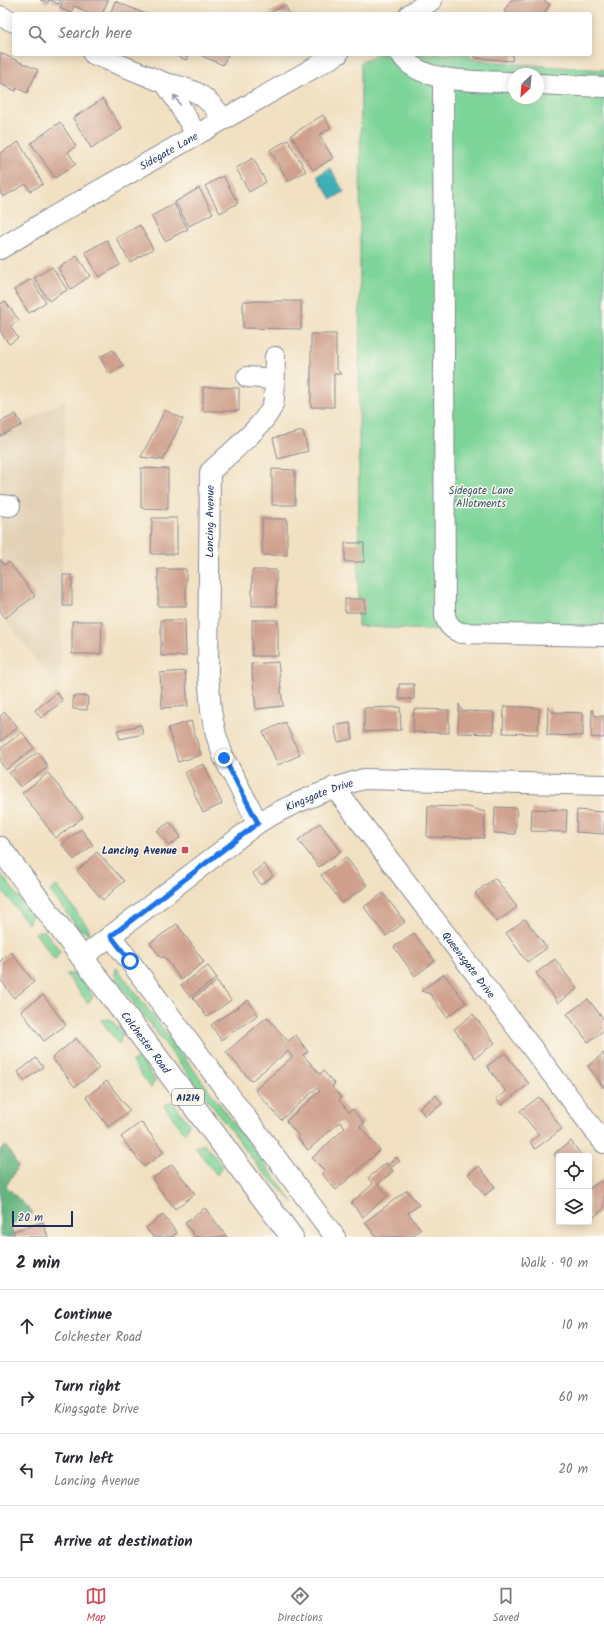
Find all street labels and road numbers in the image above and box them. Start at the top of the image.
street label: Sidegate Lane [136,128,202,176]
street label: Lancing Avenue [201,485,220,558]
street label: Kingsgate Drive [282,774,356,817]
street label: Queensgate Drive [437,928,499,1003]
street label: Colchester Road [116,1008,175,1078]
road number: A1214 [172,1089,204,1105]

